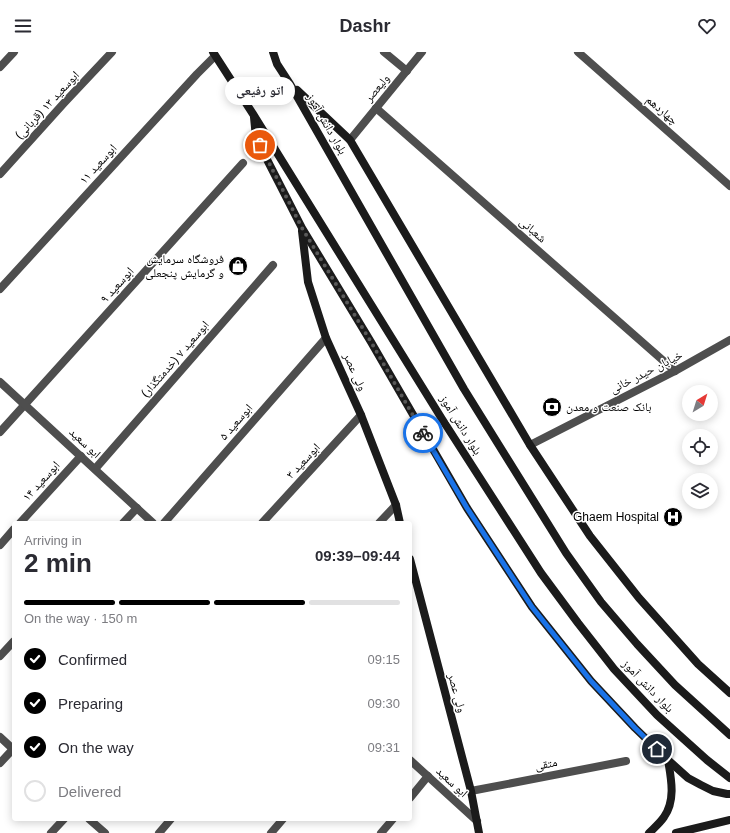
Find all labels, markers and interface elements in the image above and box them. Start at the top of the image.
icon: menu [12,15,34,37]
icon: heart [696,15,718,37]
text: Dashr [339,16,391,36]
street label: ابوسعید ۱۳ (قربانی) [12,68,82,142]
street label: ولیعصر [361,71,393,106]
callout: اتو رفیعی [225,77,295,105]
text: اتو رفیعی [236,83,284,98]
street label: بلوار دانش آموز [303,90,350,157]
street label: چهاردهم [643,92,681,129]
pin [243,128,277,162]
icon: bag [249,134,271,156]
street label: ابوسعید ۱۱ [76,141,120,187]
street label: شعبانی [516,215,549,246]
place label: فروشگاه سرمایش و گرمایش پنجعلی [145,252,224,280]
shop icon: فروشگاه سرمایش و گرمایش پنجعلی [227,255,249,277]
street label: ابوسعید ۹ [97,264,137,306]
street label: ابوسعید ۷ (خدمتگذار) [138,318,212,400]
street label: خیابان حیدر خانی [607,348,685,397]
street label: ولی عصر [340,350,370,393]
north arrow [682,385,718,421]
map controls [682,385,718,509]
street label: بلوار دانش آموز [436,392,485,458]
bank icon: بانک صنعت و معدن [541,396,563,418]
place label: بانک صنعت و معدن [566,400,651,414]
street label: ابوسعید ۵ [216,401,256,443]
courier [403,413,443,453]
icon: bike [412,422,434,444]
street label: ابو سعید [66,425,104,461]
button: locate [682,429,718,465]
street label: ابوسعید ۳ [283,440,323,482]
street label: ابوسعید ۱۴ [19,458,63,504]
button: layers [682,473,718,509]
hospital icon: Ghaem Hospital [662,506,684,528]
place label: Ghaem Hospital [573,510,659,524]
text: Arriving in [24,533,82,548]
text: 09:39–09:44 [315,547,400,564]
text: 2 min [24,548,92,578]
text: On the way · 150 m [24,611,137,626]
icon: check [24,648,46,670]
text: Confirmed [58,651,127,668]
text: 09:15 [367,652,400,667]
street label: بلوار دانش آموز [618,656,677,716]
street label: ولی عصر [445,671,469,714]
icon: check [24,692,46,714]
text: Preparing [58,695,123,712]
text: 09:30 [367,696,400,711]
pin [640,732,674,766]
icon: check [24,736,46,758]
icon: home [646,738,668,760]
text: On the way [58,739,134,756]
text: 09:31 [367,740,400,755]
street label: متقی [534,755,558,773]
street label: ابو سعید [433,764,471,800]
text: Delivered [58,783,121,800]

